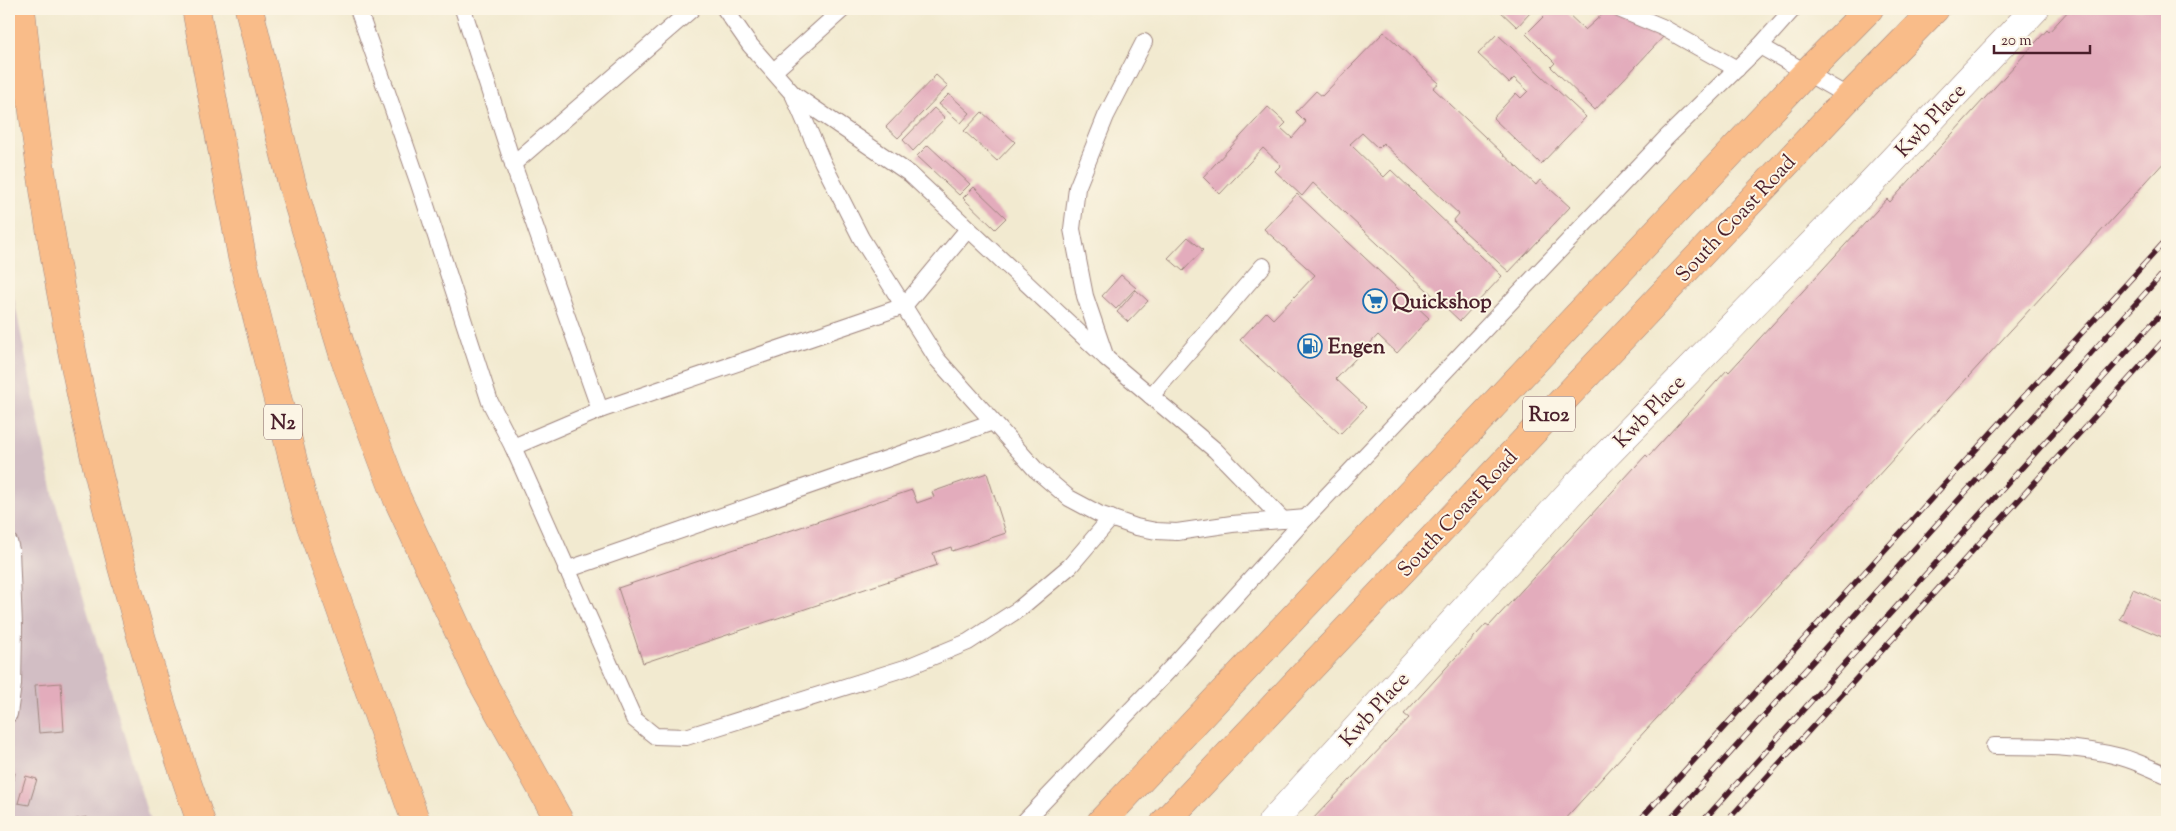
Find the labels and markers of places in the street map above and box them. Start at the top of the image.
supermarket icon: Quickshop [1362,288,1388,314]
place label: Quickshop [1392,288,1492,318]
fuel station icon: Engen [1297,333,1323,359]
place label: Engen [1328,333,1386,363]

